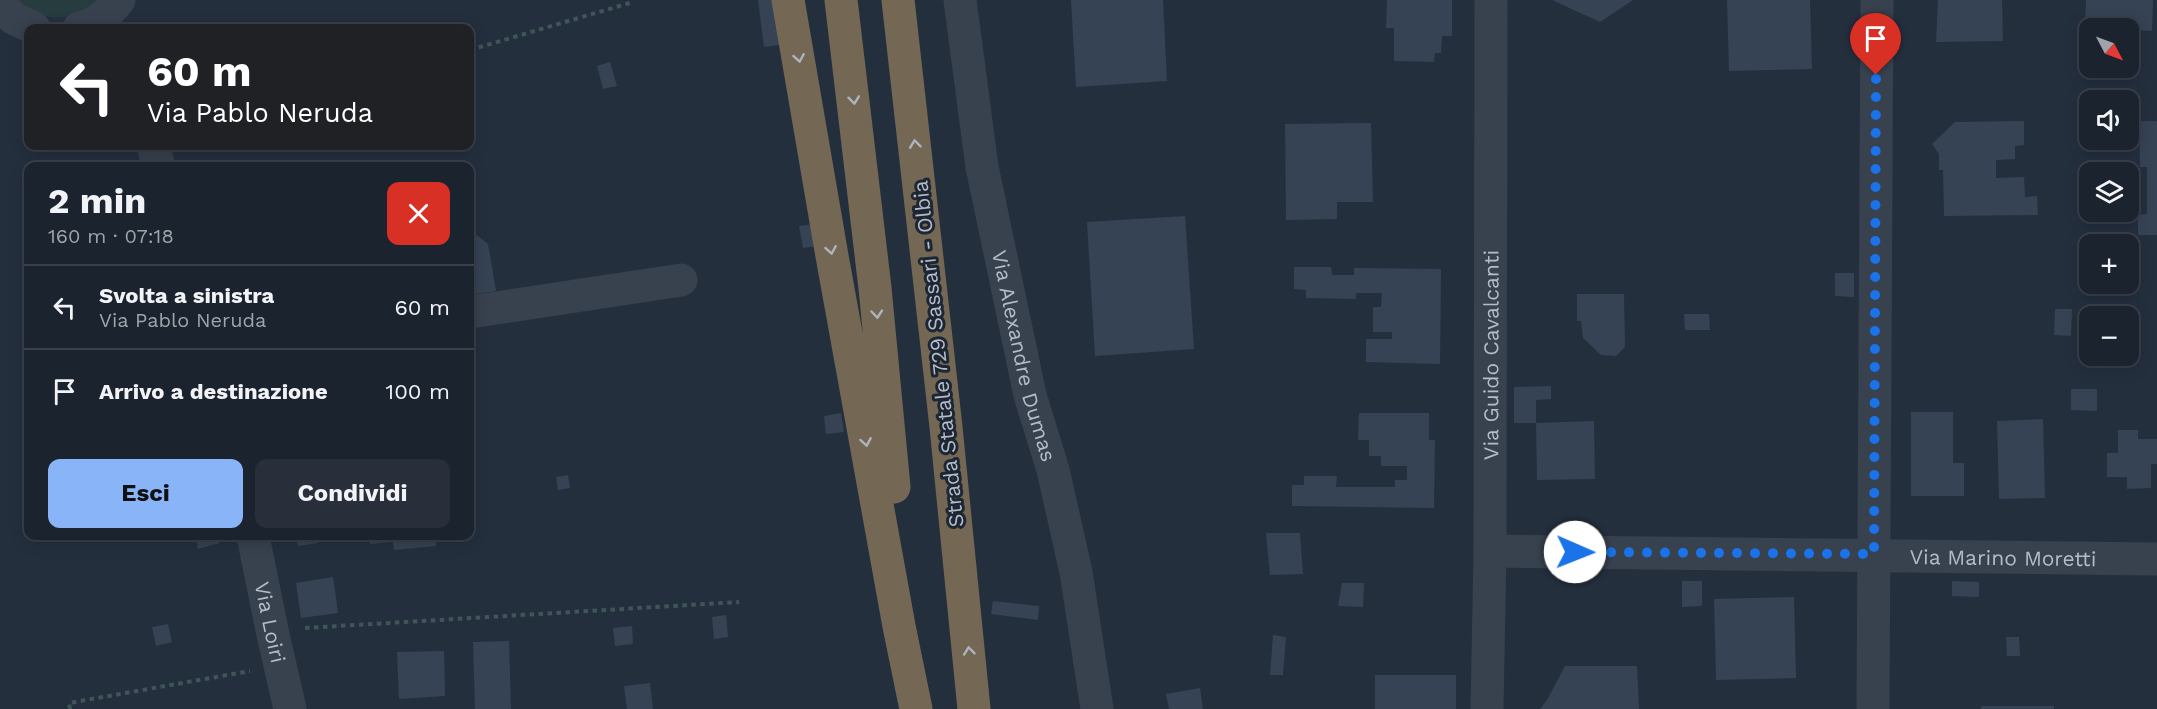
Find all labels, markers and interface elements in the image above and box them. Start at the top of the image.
pin [1850,13,1901,75]
north arrow [2079,18,2139,78]
map controls [2079,18,2139,366]
icon: arrive [1859,22,1892,55]
text: 60 m [147,47,251,96]
icon: left [48,48,126,126]
one-way arrow [792,53,804,62]
button: sound [2079,90,2139,150]
one-way arrow [847,95,859,104]
text: Via Pablo Neruda [147,97,373,129]
one-way arrow [909,139,921,148]
button: layers [2079,162,2139,222]
street label: Strada Statale 729 Sassari - Olbia [907,179,969,529]
text: 2 min [48,180,146,222]
button: close [387,182,450,245]
text: 160 m · 07:18 [48,224,174,248]
button: + [2079,234,2139,294]
one-way arrow [824,245,837,255]
street label: Via Alexandre Dumas [987,248,1062,465]
street label: Via Guido Cavalcanti [1478,250,1503,460]
text: Svolta a sinistra [99,283,274,308]
icon: left [48,291,81,324]
text: 60 m [394,295,450,320]
button: − [2079,306,2139,366]
text: Via Pablo Neruda [99,308,266,332]
one-way arrow [870,310,883,319]
icon: arrive [48,375,81,408]
text: Arrivo a destinazione [99,379,328,404]
text: 100 m [386,379,450,404]
one-way arrow [859,436,872,446]
button: Esci [48,459,243,528]
button: Condividi [255,459,450,528]
position arrow [1543,520,1607,584]
street label: Via Marino Moretti [1909,544,2096,571]
street label: Via Loiri [250,579,292,665]
one-way arrow [963,646,975,655]

